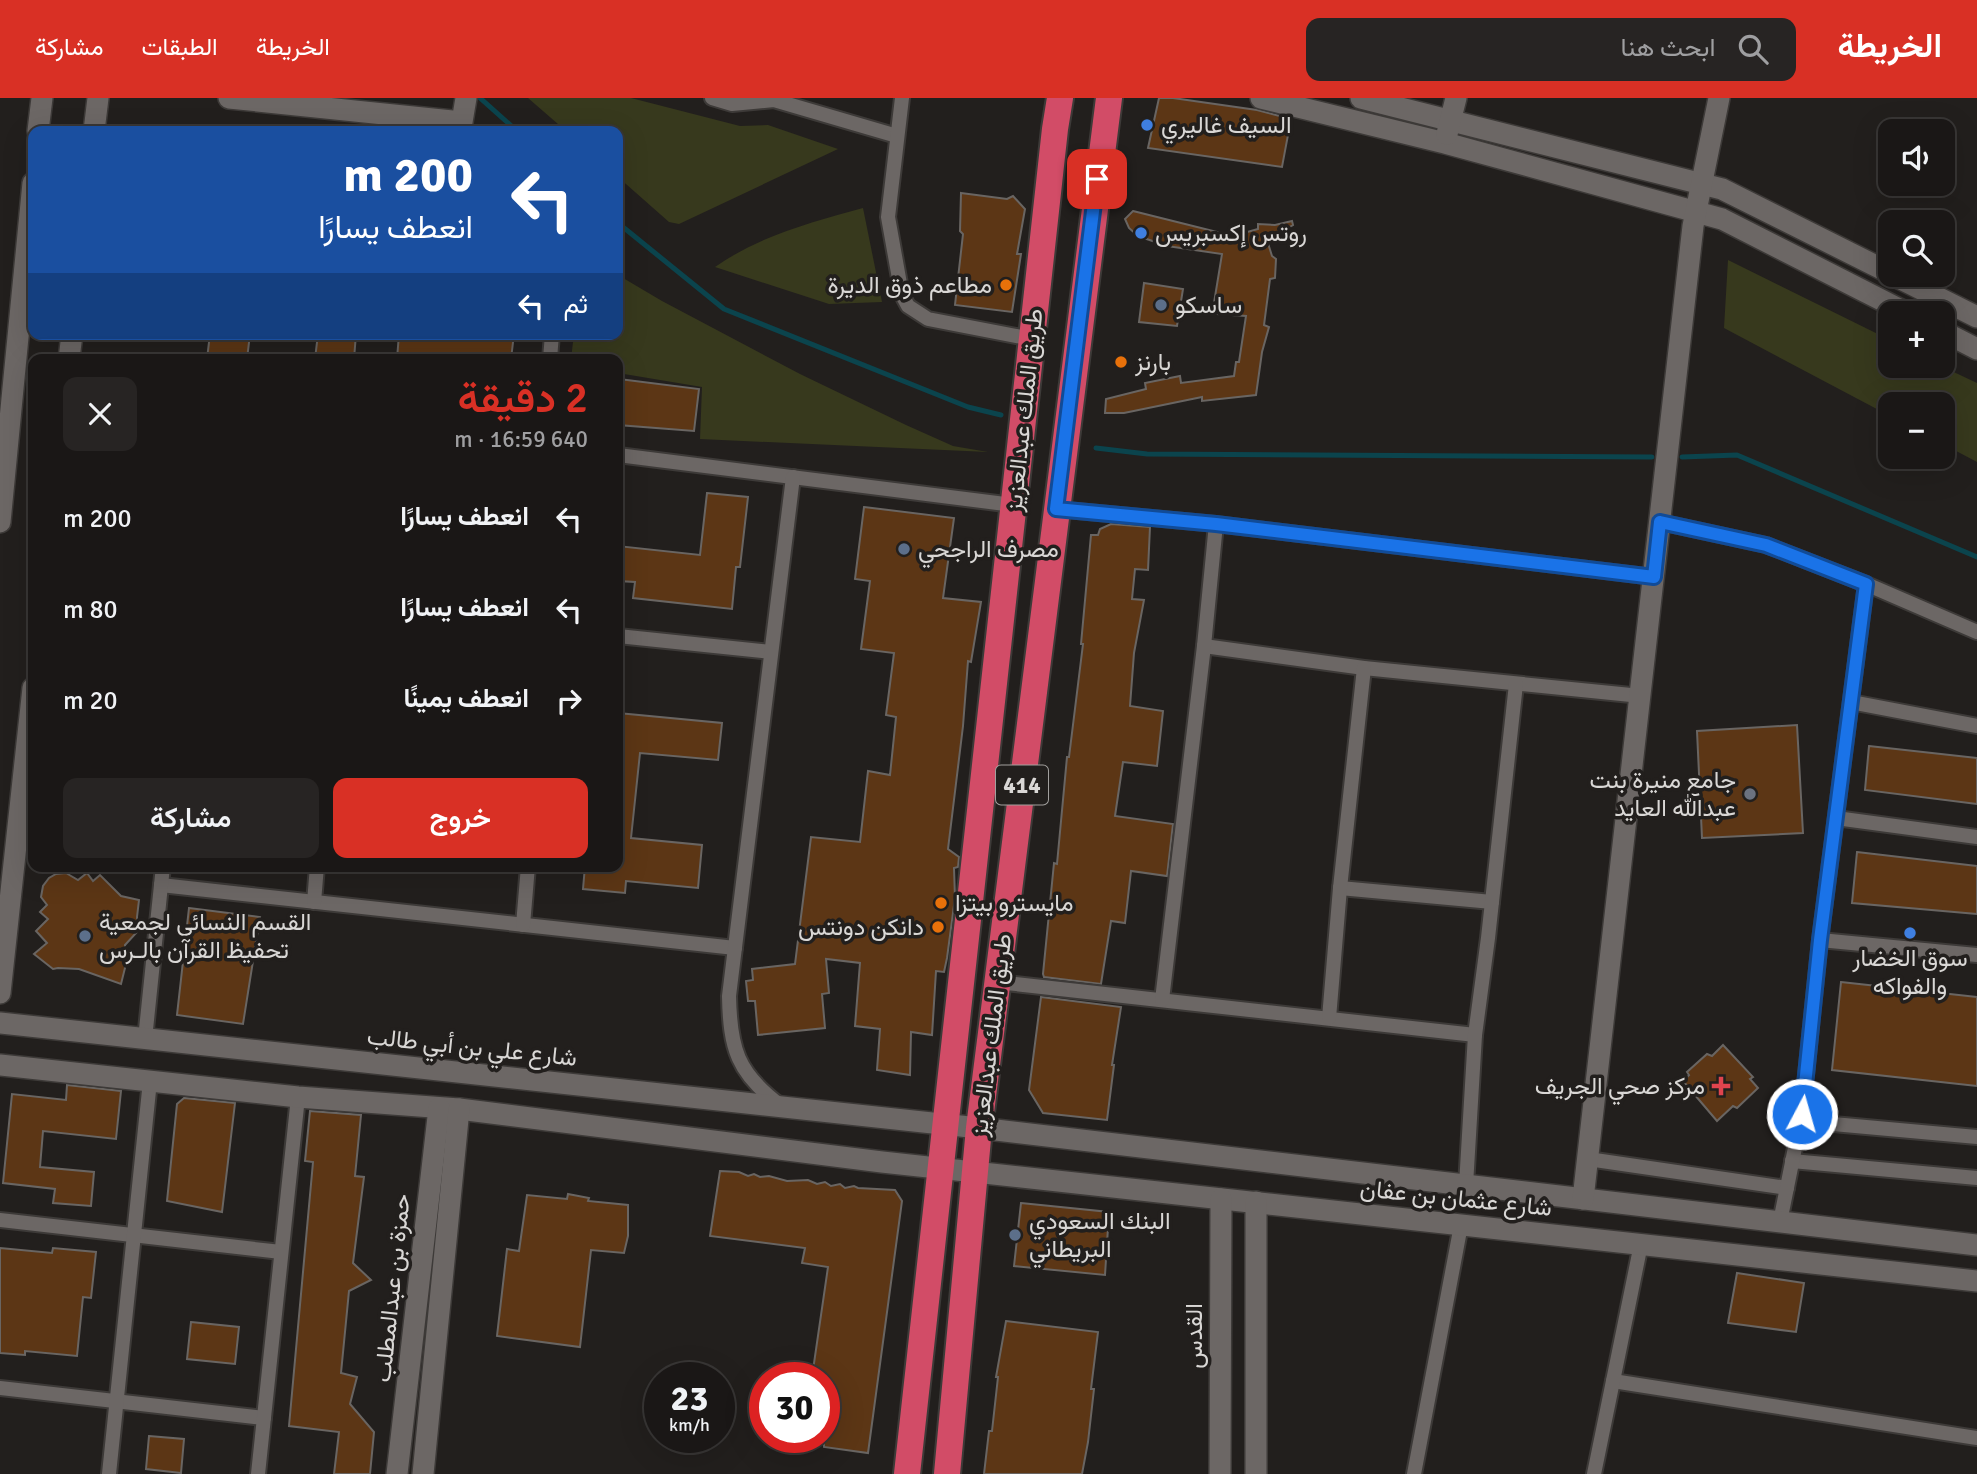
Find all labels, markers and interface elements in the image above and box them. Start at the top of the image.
search box [1306,18,1796,81]
text: الخريطة [1838,26,1942,67]
icon: search [1734,30,1772,68]
text: مشاركة [35,32,103,62]
text: الطبقات [141,32,218,62]
text: الخريطة [256,32,330,62]
text: ابحث هنا [1621,32,1716,64]
place label: السيف غاليري [1161,110,1291,144]
marker: السيف غاليري [1139,117,1155,133]
map controls [1878,119,1955,469]
button: sound [1878,119,1955,196]
text: 200 m [343,145,473,205]
pin [1067,149,1127,209]
icon: left [497,154,588,245]
icon: arrive [1078,160,1116,198]
text: انعطف يسارًا [318,208,473,247]
button: search [1878,210,1955,287]
place label: روتس إكسبريس [1155,218,1307,248]
marker: روتس إكسبريس [1133,225,1149,241]
place label: مطاعم ذوق الديرة [828,270,992,301]
marker: مطاعم ذوق الديرة [998,277,1014,293]
icon: left [512,287,550,325]
text: ثم [564,289,588,321]
place label: ساسكو [1175,290,1242,320]
marker: ساسكو [1153,297,1169,313]
button: + [1878,301,1955,378]
street label: طريق الملك عبدالعزيز [998,307,1050,514]
place label: بارنز [1134,347,1171,377]
marker: بارنز [1113,354,1129,370]
text: 2 دقيقة [457,373,588,424]
button: close [63,377,137,451]
button: − [1878,392,1955,469]
text: 640 m · 16:59 [454,425,588,454]
icon: left [550,500,588,538]
text: انعطف يسارًا [400,501,529,533]
text: 200 m [63,503,132,535]
place label: مصرف الراجحي [918,534,1059,568]
marker: مصرف الراجحي [896,541,912,557]
icon: left [550,591,588,629]
text: انعطف يسارًا [400,592,529,624]
text: 80 m [63,594,118,626]
icon: right [550,682,588,720]
text: انعطف يمينًا [403,683,529,715]
text: 20 m [63,685,118,717]
road number: 414 [996,765,1048,804]
place label: جامع منيرة بنت عبدالله العايد [1589,765,1736,823]
button: مشاركة [63,778,319,858]
button: خروج [333,778,588,858]
marker: جامع منيرة بنت عبدالله العايد [1742,786,1758,802]
place label: مايسترو بيتزا [955,888,1073,918]
marker: مايسترو بيتزا [933,895,949,911]
place label: القسم النسائي لجمعية تحفيظ القرآن بالـرس [99,907,311,965]
place label: دانكن دونتس [798,912,924,942]
marker: دانكن دونتس [930,919,946,935]
marker: سوق الخضار والفواكه [1902,925,1918,941]
marker: القسم النسائي لجمعية تحفيظ القرآن بالـرس [77,928,93,944]
street label: طريق الملك عبدالعزيز [964,932,1018,1139]
place label: سوق الخضار والفواكه [1851,943,1968,1001]
street label: شارع علي بن أبي طالب [365,1021,579,1077]
place label: مركز صحي الجريف [1535,1071,1705,1105]
marker: مركز صحي الجريف [1711,1076,1731,1096]
position arrow [1765,1077,1839,1151]
street label: شارع عثمان بن عفان [1358,1173,1553,1224]
street label: حمزة بن عبدالمطلب [367,1192,417,1384]
place label: البنك السعودي البريطاني [1029,1206,1171,1268]
marker: البنك السعودي البريطاني [1007,1227,1023,1243]
street label: القدس [1179,1303,1209,1369]
speed limit sign: 30 [749,1362,840,1453]
text: 23 [671,1377,708,1420]
text: km/h [669,1414,710,1436]

